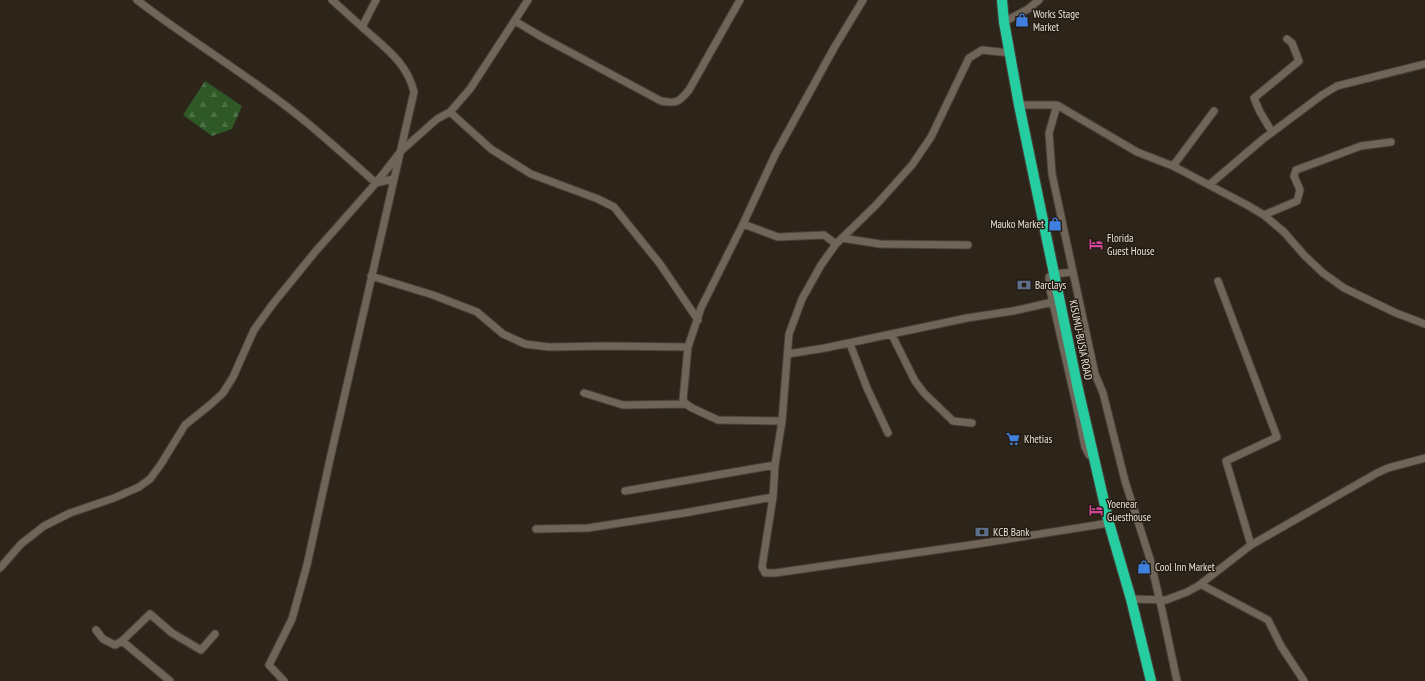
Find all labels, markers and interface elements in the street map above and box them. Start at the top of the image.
place label: Works Stage Market [1033,7,1080,34]
shop icon: Works Stage Market [1014,12,1030,28]
shop icon: Mauko Market [1047,216,1063,232]
place label: Mauko Market [990,217,1044,231]
place label: Florida Guest House [1107,231,1155,258]
hotel icon: Florida Guest House [1088,236,1104,252]
bank icon: Barclays [1016,277,1032,293]
place label: Barclays [1035,278,1067,292]
street label: KISUMU-BUSIA ROAD [1066,299,1096,382]
supermarket icon: Khetias [1005,431,1021,447]
place label: Khetias [1024,432,1053,446]
place label: Yoenear Guesthouse [1107,497,1152,524]
hotel icon: Yoenear Guesthouse [1088,502,1104,518]
bank icon: KCB Bank [974,524,990,540]
place label: KCB Bank [993,525,1030,539]
shop icon: Cool Inn Market [1136,559,1152,575]
place label: Cool Inn Market [1155,560,1215,574]

